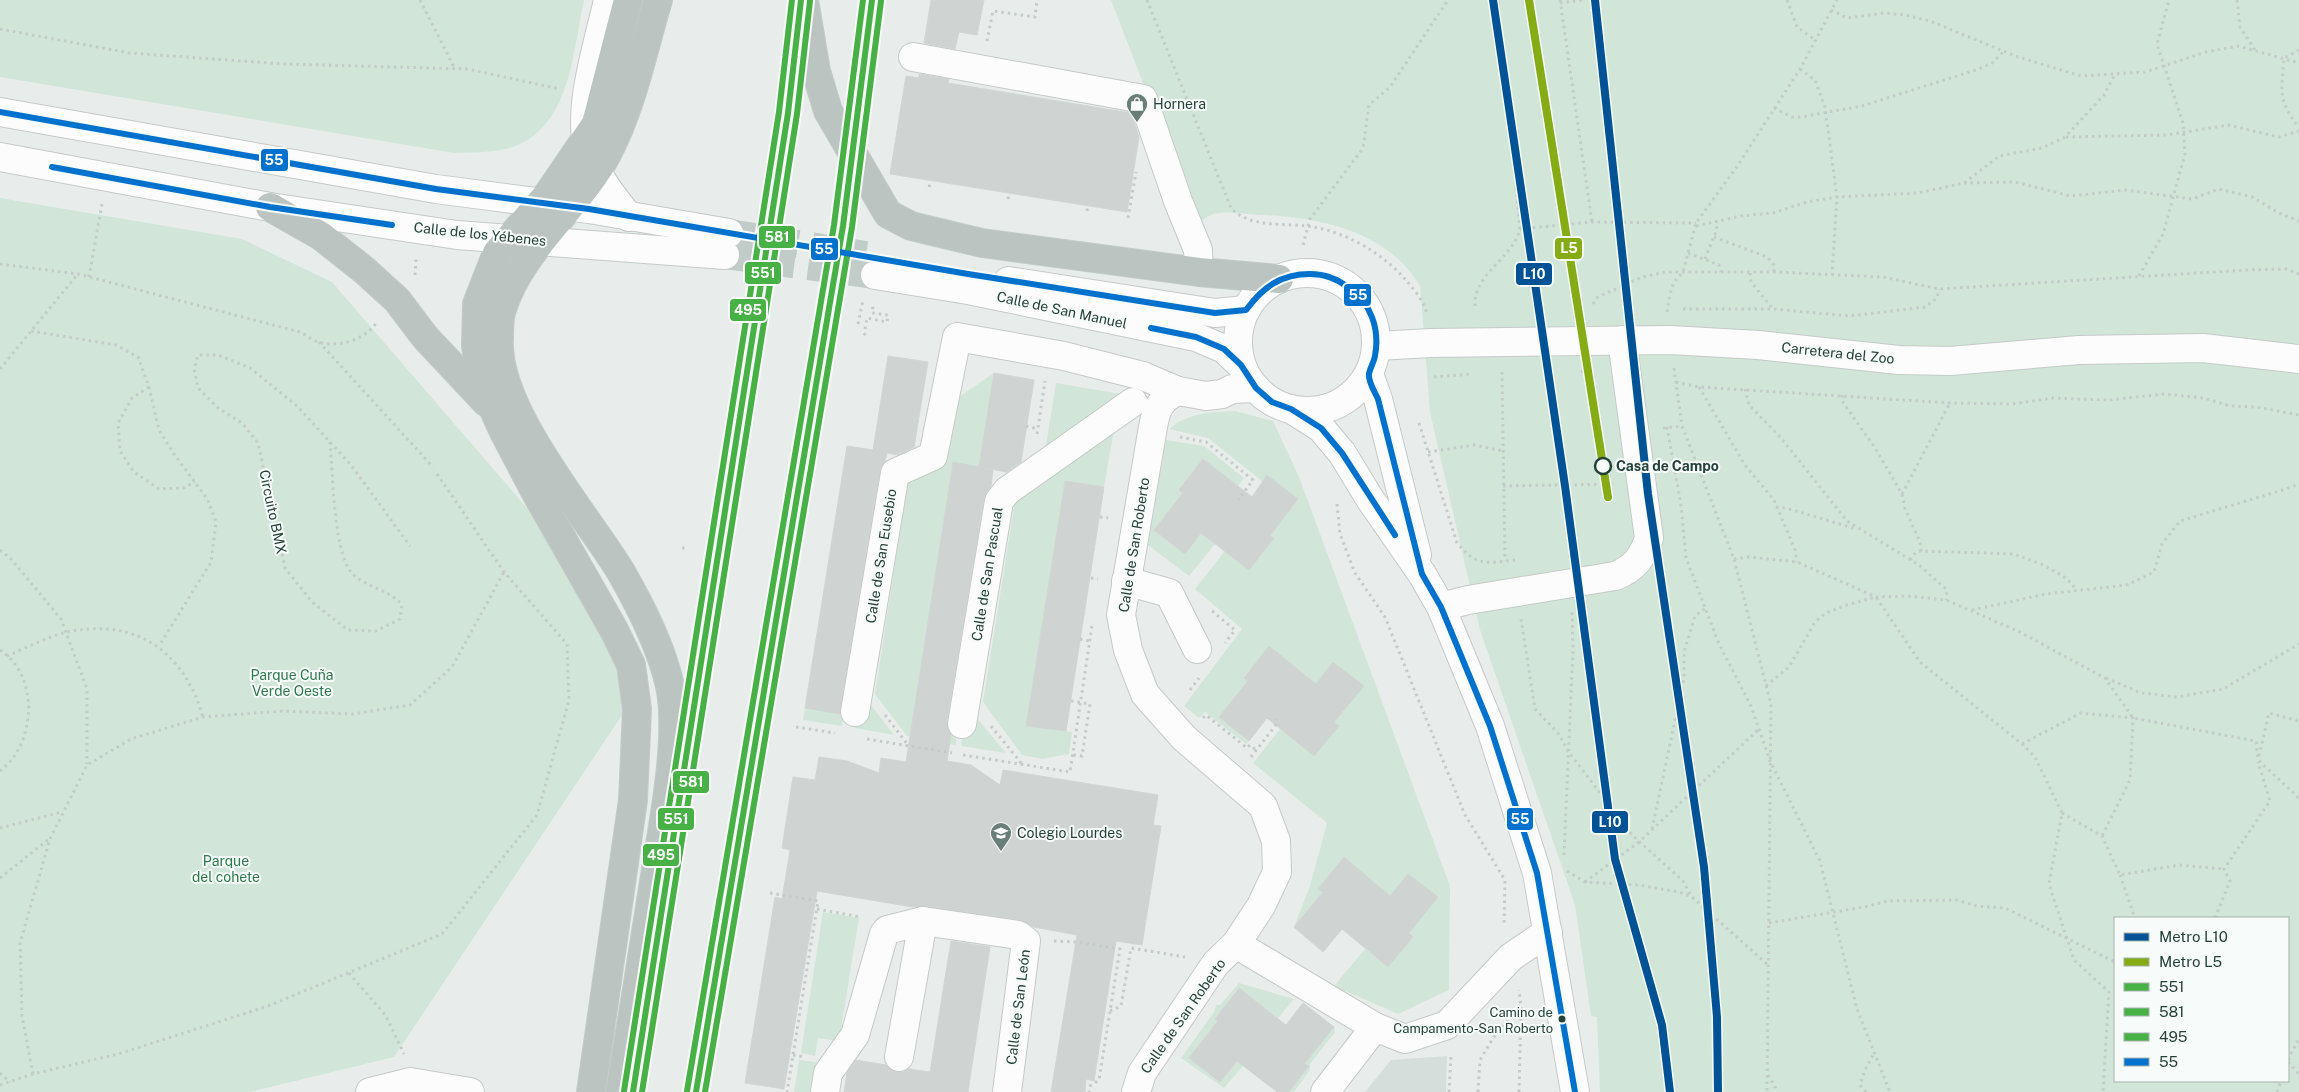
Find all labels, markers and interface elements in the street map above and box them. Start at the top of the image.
shop icon: Hornera [1125,92,1149,123]
place label: Hornera [1153,96,1206,112]
line badge: 55 [260,148,289,172]
text: 55 [265,152,283,168]
street label: Calle de los Yébenes [413,219,547,249]
line badge: 581 [758,225,796,249]
text: 581 [765,229,789,245]
line badge: 55 [810,237,839,261]
line badge: L5 [1554,237,1583,260]
text: L5 [1560,240,1578,256]
text: 55 [815,241,833,257]
line badge: 551 [744,261,782,285]
line badge: L10 [1515,262,1553,286]
text: 551 [751,265,775,281]
text: L10 [1522,266,1546,282]
line badge: 55 [1343,283,1372,307]
text: 55 [1349,287,1367,303]
street label: Calle de San Manuel [995,288,1129,332]
line badge: 495 [729,298,767,322]
text: 495 [734,302,762,318]
street label: Carretera del Zoo [1781,339,1895,367]
marker: Casa de Campo [1594,457,1612,475]
place label: Casa de Campo [1616,458,1719,474]
street label: Circuito BMX [256,468,290,556]
street label: Calle de San Roberto [1115,476,1153,614]
street label: Calle de San Eusebio [862,488,900,624]
street label: Calle de San Pascual [968,506,1006,642]
park label: Parque Cuña Verde Oeste [250,667,334,699]
line badge: 581 [672,770,710,794]
text: 581 [679,774,703,790]
line badge: 551 [657,807,695,831]
line badge: 55 [1506,807,1534,831]
line badge: L10 [1591,810,1629,834]
text: 551 [664,811,688,827]
text: 55 [1511,811,1529,827]
text: L10 [1598,814,1622,830]
school or university icon: Colegio Lourdes [989,821,1013,852]
place label: Colegio Lourdes [1017,825,1122,841]
line badge: 495 [642,843,680,867]
text: 495 [647,847,675,863]
park label: Parque del cohete [192,853,260,885]
legend [2114,917,2289,1082]
text: Metro L10 [2159,928,2228,945]
street label: Calle de San León [1003,948,1033,1066]
text: Metro L5 [2159,953,2222,970]
street label: Calle de San Roberto [1137,956,1229,1076]
text: 551 [2159,978,2184,995]
text: 581 [2159,1003,2184,1020]
place label: Camino de Campamento-San Roberto [1393,1005,1553,1036]
marker: Camino de Campamento-San Roberto [1557,1014,1567,1024]
text: 495 [2159,1028,2187,1045]
text: 55 [2159,1053,2178,1070]

